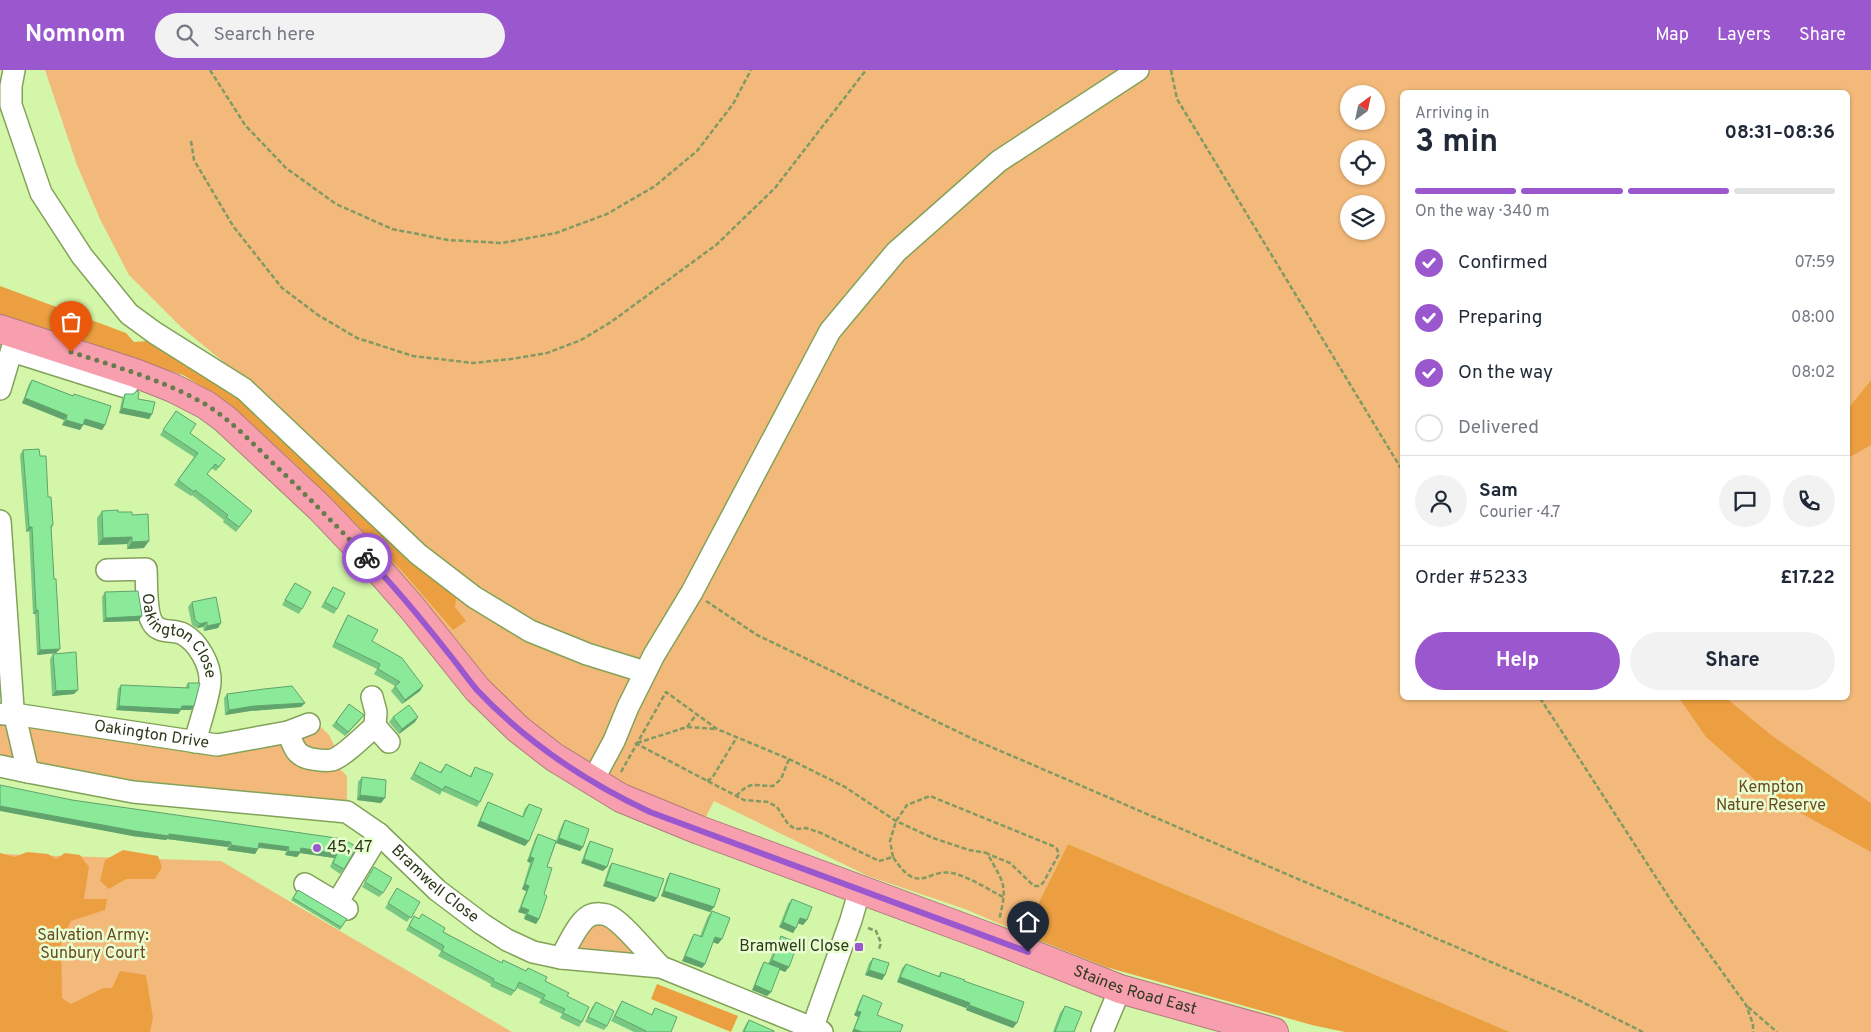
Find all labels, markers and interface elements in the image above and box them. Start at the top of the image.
search box [155,13,505,58]
text: Nomnom [25,20,125,50]
icon: search [173,21,201,49]
text: Search here [213,23,315,47]
text: Map [1655,24,1689,47]
text: Layers [1717,24,1771,47]
text: Share [1799,24,1846,47]
north arrow [1340,85,1385,130]
map controls [1340,85,1385,240]
text: Arriving in [1415,104,1490,124]
text: 08:31–08:36 [1724,121,1835,145]
text: 3 min [1415,123,1498,163]
button: locate [1340,140,1385,185]
button: layers [1340,195,1385,240]
text: On the way · 340 m [1415,202,1550,222]
icon: check [1415,249,1443,277]
text: Confirmed [1458,251,1548,275]
text: 07:59 [1795,253,1835,273]
pin [50,301,92,352]
icon: check [1415,304,1443,332]
text: Preparing [1458,306,1542,330]
icon: bag [57,308,85,336]
text: 08:00 [1791,308,1835,328]
icon: check [1415,359,1443,387]
text: On the way [1458,361,1553,385]
text: 08:02 [1791,363,1835,383]
text: Delivered [1458,416,1539,440]
button: person [1415,475,1467,527]
button: chat [1719,475,1771,527]
button: phone [1783,475,1835,527]
text: Sam [1479,479,1518,503]
text: Courier · 4.7 [1479,503,1560,523]
courier [342,533,392,583]
icon: bike [353,544,381,572]
text: Order #5233 [1415,566,1528,590]
text: £17.22 [1780,566,1835,590]
street label: Oakington Close [137,593,220,680]
button: Help [1415,632,1620,690]
button: Share [1630,632,1835,690]
street label: Oakington Drive [92,716,210,754]
park label: Kempton Nature Reserve [1716,778,1826,816]
place label: 45, 47 [327,838,372,858]
street label: Bramwell Close [387,841,482,928]
marker: 45, 47 [311,842,323,854]
pin [1007,901,1049,952]
icon: home [1014,908,1042,936]
park label: Salvation Army: Sunbury Court [37,926,149,964]
place label: Bramwell Close [739,937,849,957]
marker: Bramwell Close [853,941,865,953]
street label: Staines Road East [1070,961,1199,1020]

